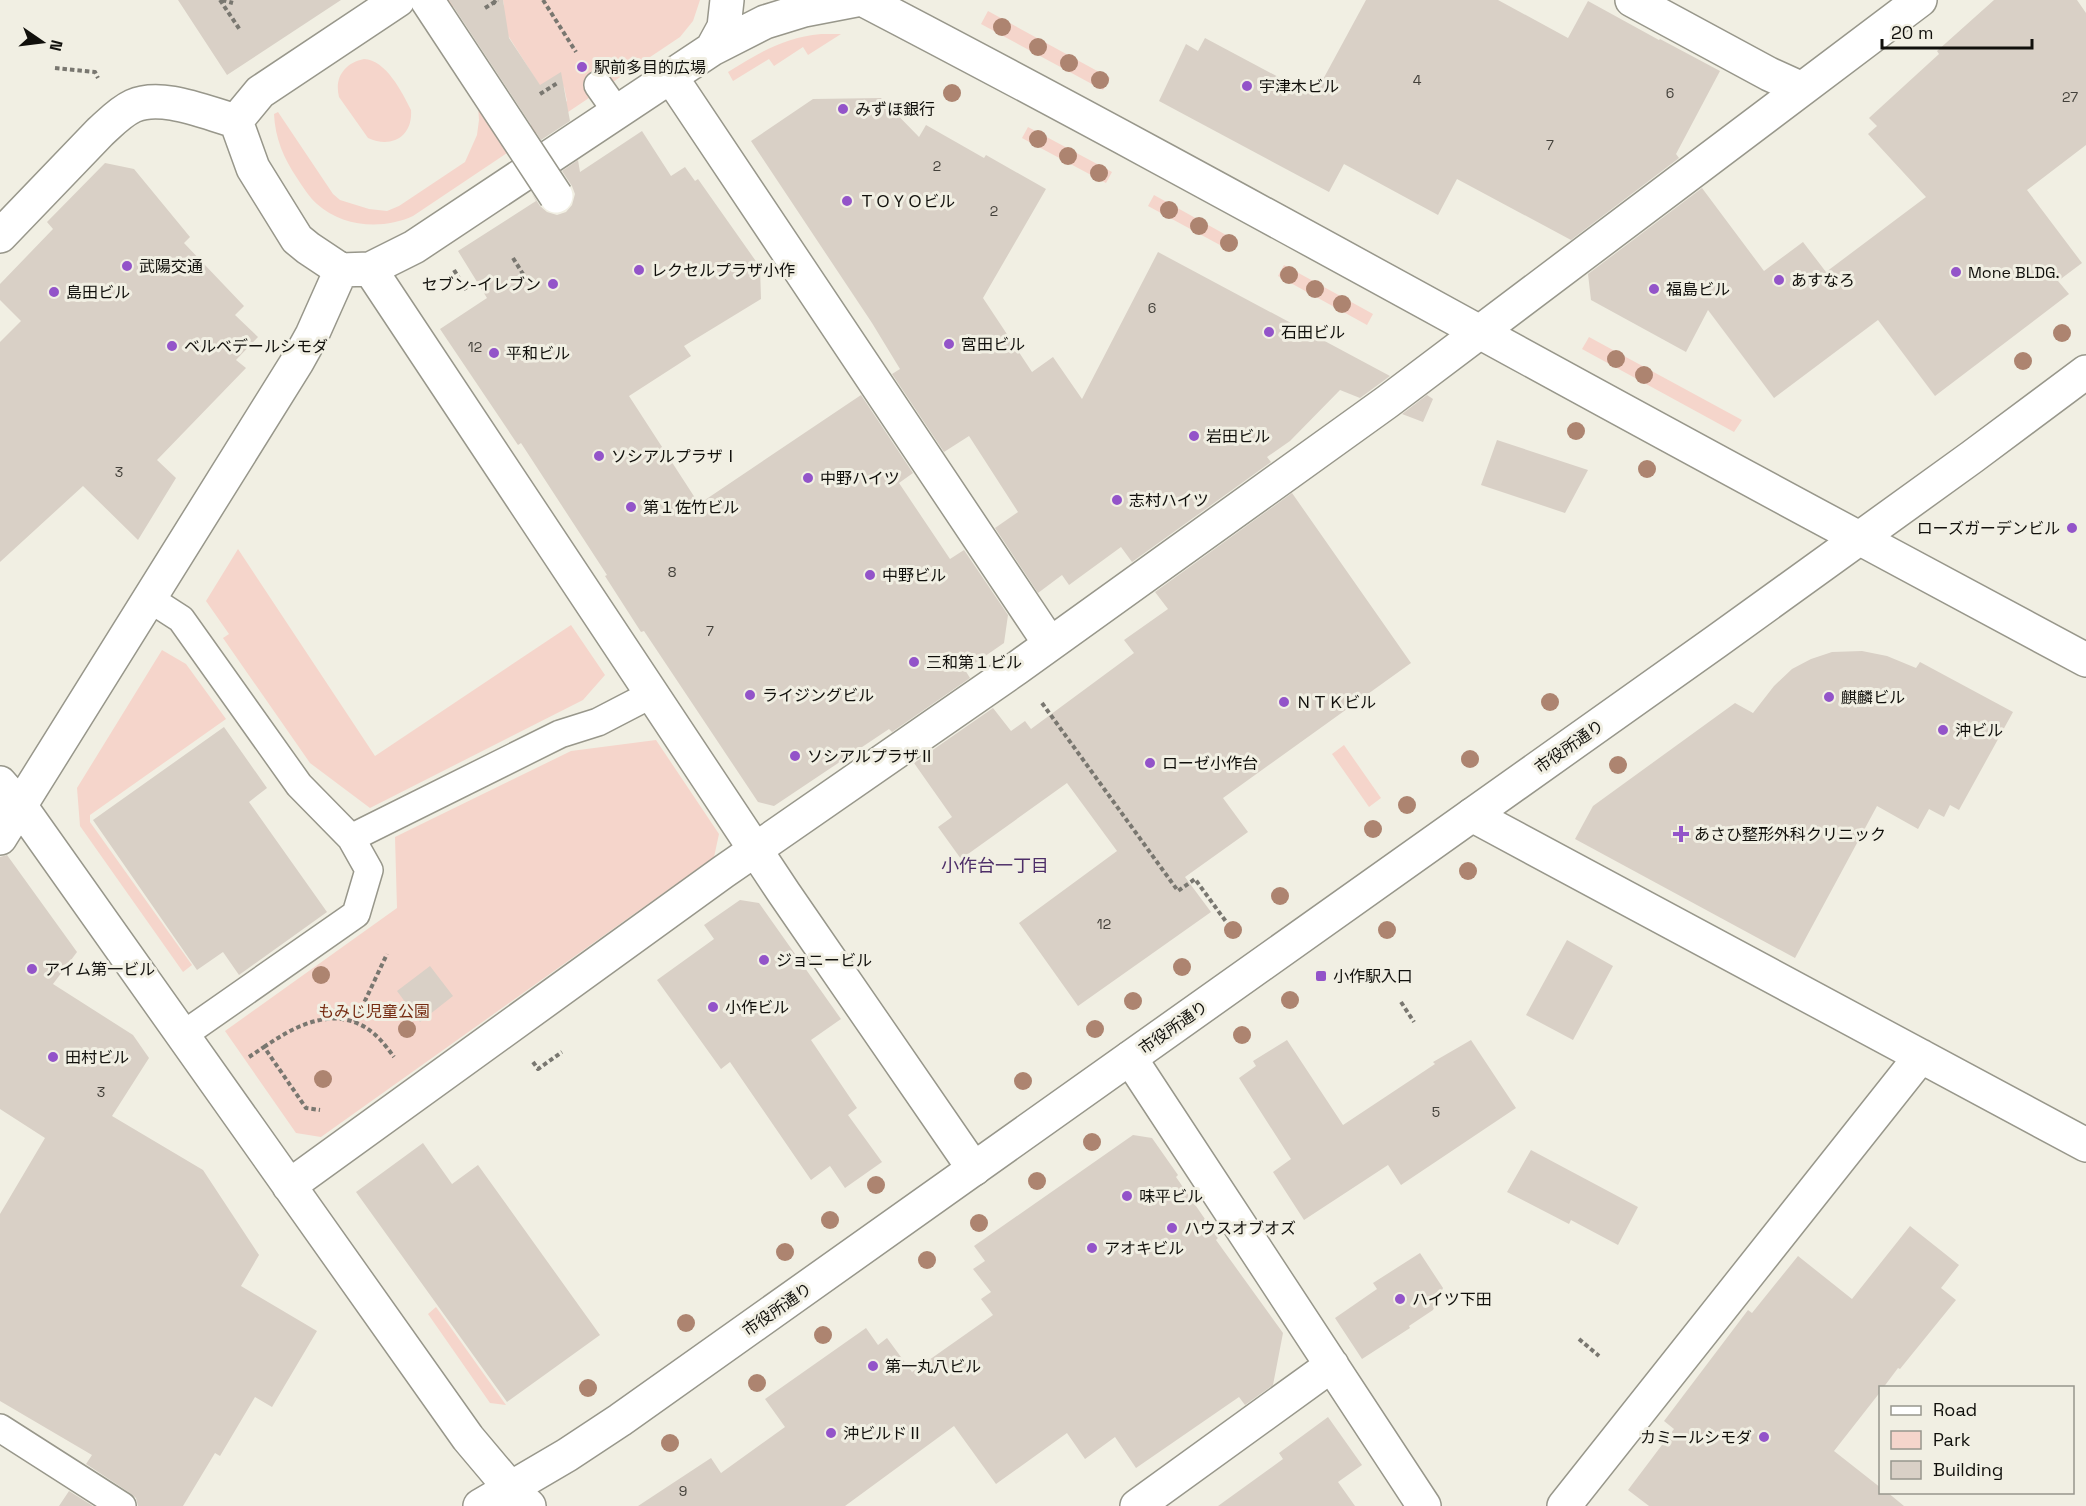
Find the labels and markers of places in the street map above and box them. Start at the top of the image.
place label: 駅前多目的広場 [594,57,706,78]
marker: 駅前多目的広場 [575,60,589,74]
place label: 宇津木ビル [1259,76,1339,97]
marker: 宇津木ビル [1240,79,1254,93]
place label: みずほ銀行 [855,99,935,120]
marker: みずほ銀行 [836,102,850,116]
place label: ＴＯＹＯビル [859,191,955,212]
marker: ＴＯＹＯビル [840,194,854,208]
place label: 武陽交通 [139,256,203,277]
marker: 武陽交通 [120,259,134,273]
place label: レクセルプラザ小作 [651,260,795,281]
place label: Mone BLDG. [1968,262,2060,283]
marker: レクセルプラザ小作 [632,263,646,277]
marker: Mone BLDG. [1949,265,1963,279]
place label: あすなろ [1791,270,1855,291]
marker: あすなろ [1772,273,1786,287]
place label: セブン-イレブン [422,274,541,295]
marker: セブン-イレブン [546,277,560,291]
place label: 福島ビル [1666,279,1730,300]
place label: 島田ビル [66,282,130,303]
marker: 福島ビル [1647,282,1661,296]
marker: 島田ビル [47,285,61,299]
place label: 石田ビル [1281,322,1345,343]
marker: 石田ビル [1262,325,1276,339]
place label: 宮田ビル [961,334,1025,355]
place label: ベルベデールシモダ [184,336,328,357]
marker: 宮田ビル [942,337,956,351]
marker: ベルベデールシモダ [165,339,179,353]
place label: 平和ビル [506,343,570,364]
marker: 平和ビル [487,346,501,360]
place label: 岩田ビル [1206,426,1270,447]
marker: 岩田ビル [1187,429,1201,443]
place label: ソシアルプラザⅠ [611,446,739,467]
marker: ソシアルプラザⅠ [592,449,606,463]
place label: 中野ハイツ [820,468,900,489]
marker: 中野ハイツ [801,471,815,485]
place label: 志村ハイツ [1129,490,1209,511]
marker: 志村ハイツ [1110,493,1124,507]
place label: 第１佐竹ビル [643,497,739,518]
marker: 第１佐竹ビル [624,500,638,514]
place label: ローズガーデンビル [1917,518,2060,539]
marker: ローズガーデンビル [2065,521,2079,535]
place label: 中野ビル [882,565,946,586]
marker: 中野ビル [863,568,877,582]
place label: 三和第１ビル [926,652,1022,673]
marker: 三和第１ビル [907,655,921,669]
place label: ライジングビル [762,685,874,706]
place label: 麒麟ビル [1841,687,1905,708]
marker: ライジングビル [743,688,757,702]
marker: 麒麟ビル [1822,690,1836,704]
place label: ＮＴＫビル [1296,692,1376,713]
marker: ＮＴＫビル [1277,695,1291,709]
place label: 沖ビル [1955,720,2003,741]
marker: 沖ビル [1936,723,1950,737]
place label: ソシアルプラザⅡ [807,746,935,767]
marker: ソシアルプラザⅡ [788,749,802,763]
place label: ローゼ小作台 [1162,753,1258,774]
marker: ローゼ小作台 [1143,756,1157,770]
place label: あさひ整形外科クリニック [1694,824,1886,845]
marker: あさひ整形外科クリニック [1672,825,1690,843]
place label: ジョニービル [776,950,872,971]
marker: ジョニービル [757,953,771,967]
place label: アイム第一ビル [44,959,155,980]
marker: アイム第一ビル [25,962,39,976]
place label: 小作駅入口 [1333,966,1413,987]
marker: 小作駅入口 [1314,969,1328,983]
place label: 小作ビル [725,997,789,1018]
marker: 小作ビル [706,1000,720,1014]
place label: 田村ビル [65,1047,129,1068]
marker: 田村ビル [46,1050,60,1064]
place label: 味平ビル [1139,1186,1203,1207]
marker: 味平ビル [1120,1189,1134,1203]
place label: ハウスオブオズ [1184,1218,1296,1239]
marker: ハウスオブオズ [1165,1221,1179,1235]
place label: アオキビル [1104,1238,1184,1259]
marker: アオキビル [1085,1241,1099,1255]
place label: ハイツ下田 [1412,1289,1492,1310]
marker: ハイツ下田 [1393,1292,1407,1306]
place label: 第一丸八ビル [885,1356,981,1377]
marker: 第一丸八ビル [866,1359,880,1373]
place label: 沖ビルドⅡ [843,1423,923,1444]
marker: 沖ビルドⅡ [824,1426,838,1440]
place label: カミールシモダ [1640,1427,1752,1448]
marker: カミールシモダ [1757,1430,1771,1444]

